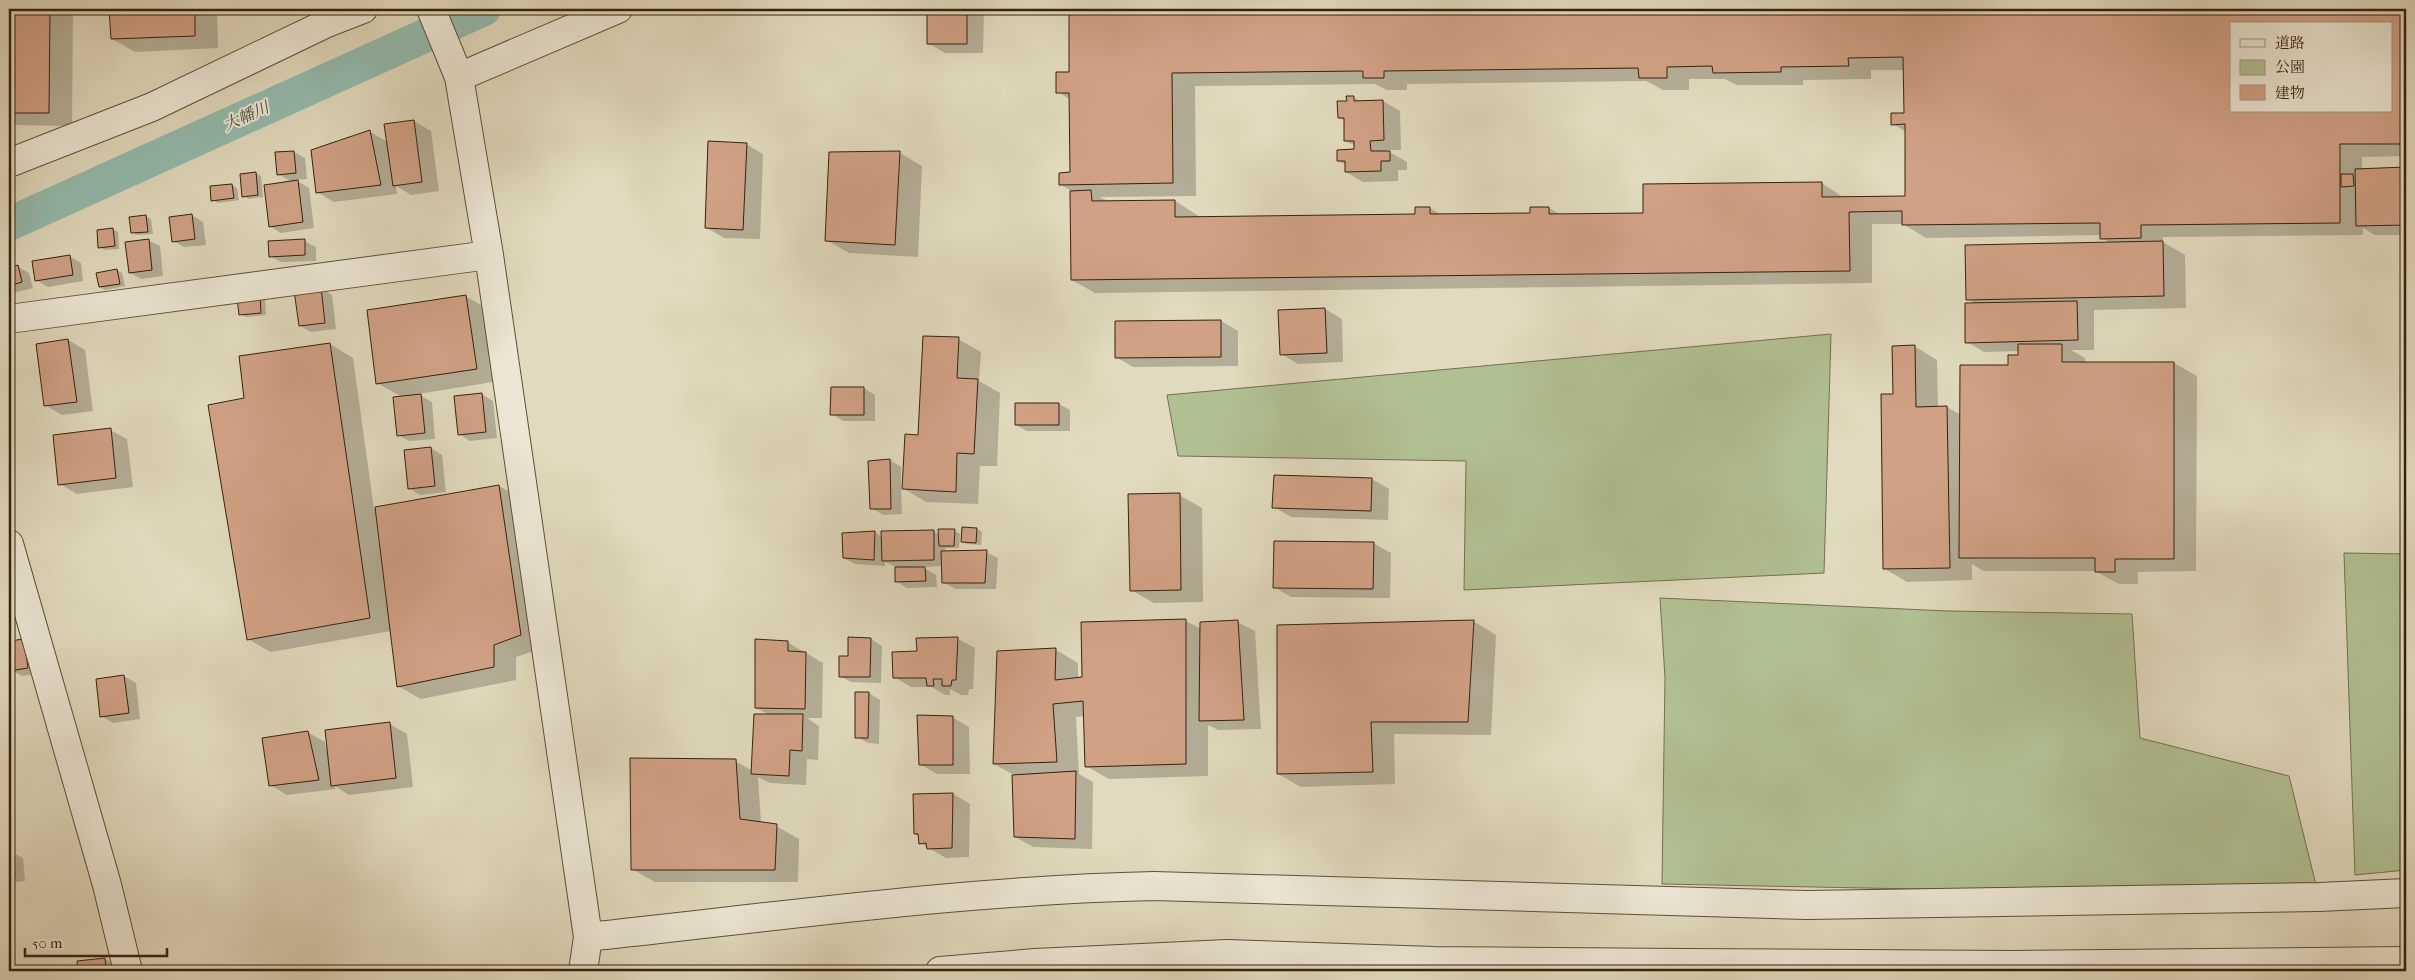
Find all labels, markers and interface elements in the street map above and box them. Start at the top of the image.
legend [2230,22,2392,112]
text: 道路 [2275,34,2305,52]
text: 公園 [2275,58,2305,76]
text: 建物 [2275,84,2305,102]
water label: 大幡川 [220,97,274,134]
scale bar [25,925,168,957]
text: 50 m [32,934,63,952]

